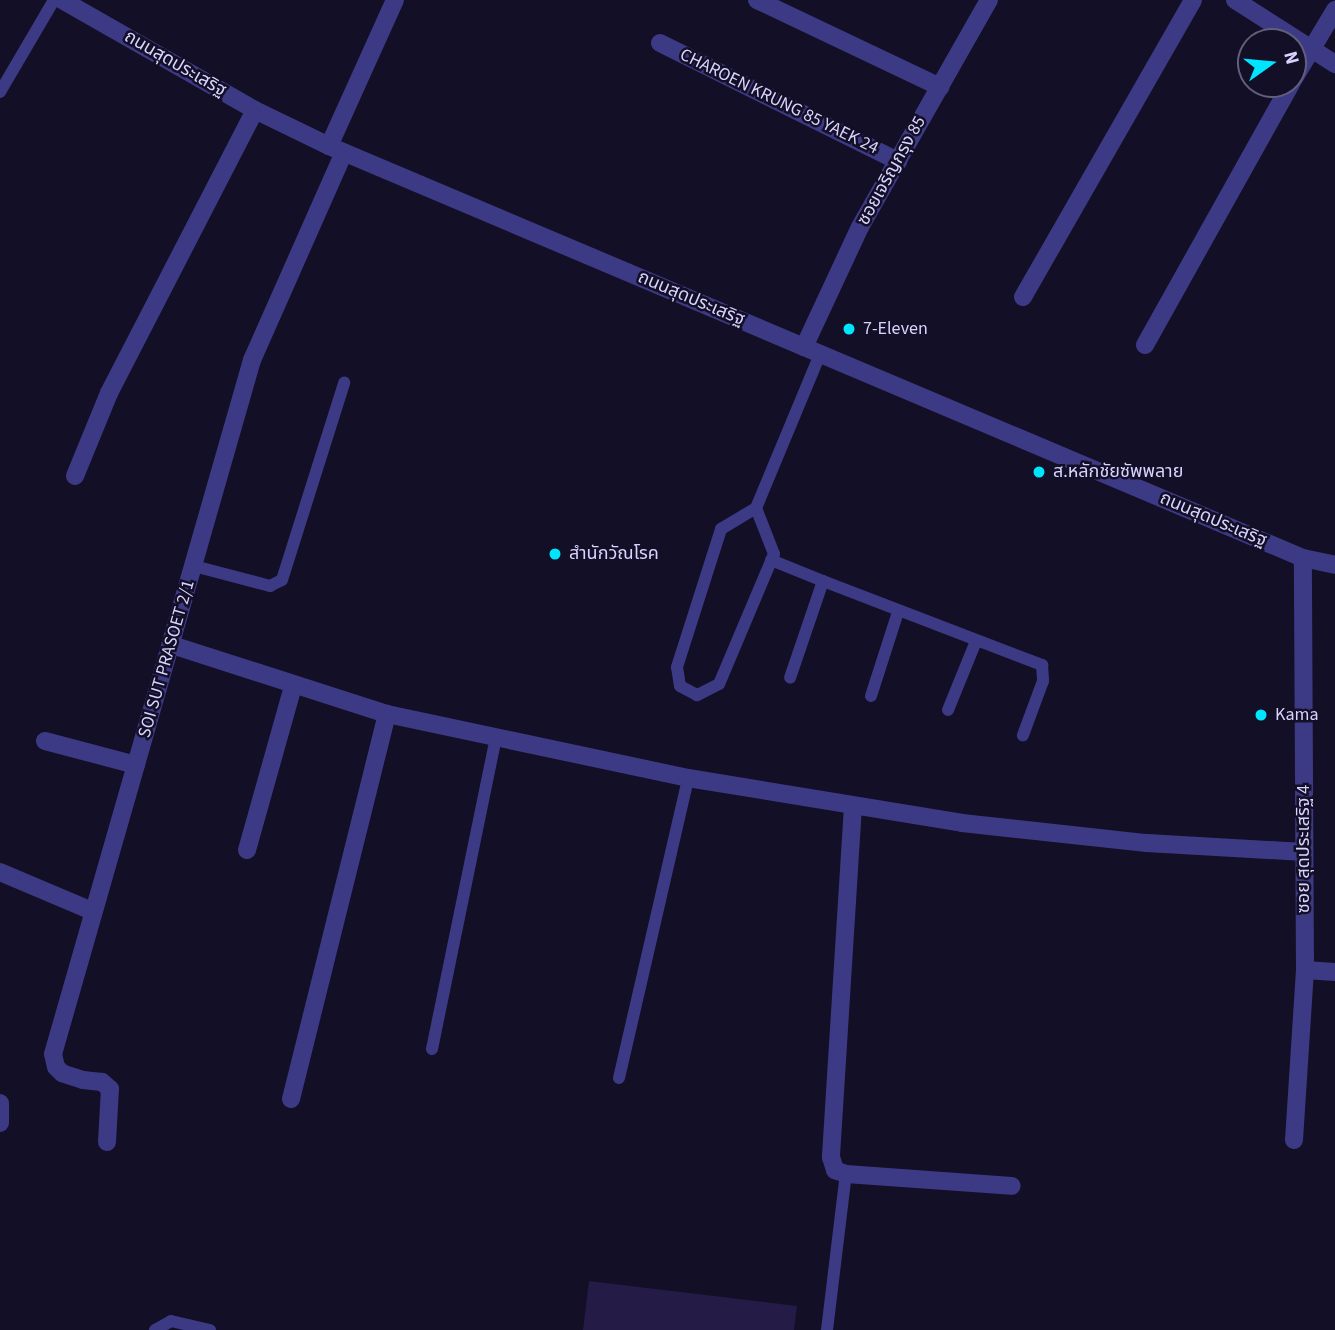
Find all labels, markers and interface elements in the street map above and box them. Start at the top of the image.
street label: ถนนสุดประเสริฐ [120,26,230,102]
north arrow [1237,28,1307,98]
street label: CHAROEN KRUNG 85 YAEK 24 [676,44,882,160]
text: N [1276,48,1306,68]
street label: ซอยเจริญกรุง 85 [853,113,931,229]
street label: ถนนสุดประเสริฐ [634,267,748,331]
place label: 7-Eleven [863,318,928,340]
marker: 7-Eleven [841,321,857,337]
place label: ส.หลักชัยซัพพลาย [1053,461,1183,483]
marker: ส.หลักชัยซัพพลาย [1031,464,1047,480]
street label: ถนนสุดประเสริฐ [1156,488,1270,552]
place label: สำนักวัณโรค [569,543,659,565]
marker: สำนักวัณโรค [547,546,563,562]
street label: SOI SUT PRASOET 2/1 [134,578,200,740]
place label: Kama [1275,704,1318,726]
marker: Kama [1253,707,1269,723]
street label: ซอย สุดประเสริฐ 4 [1293,785,1315,913]

